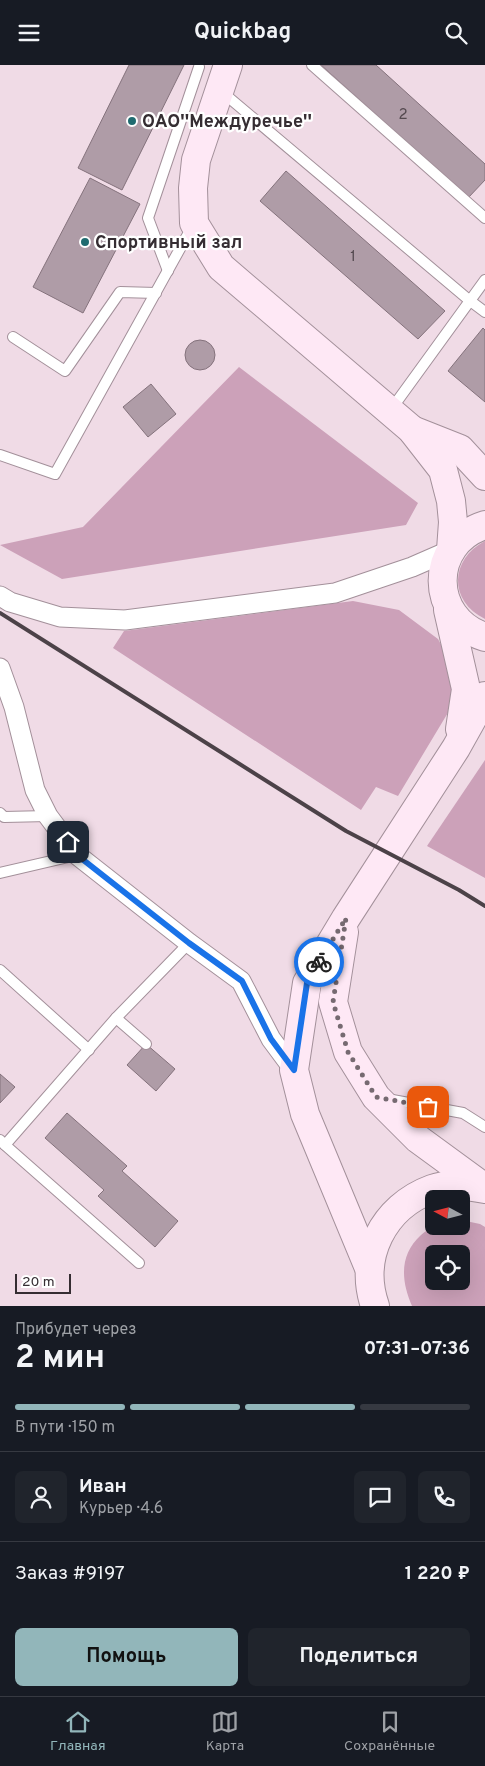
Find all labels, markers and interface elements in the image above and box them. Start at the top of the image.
icon: menu [15,19,43,47]
text: Quickbag [194,19,291,46]
icon: search [442,19,470,47]
house number: 2 [398,106,408,125]
place label: ОАО''Междуречье'' [142,111,312,134]
marker: ОАО''Междуречье'' [126,115,138,127]
place label: Спортивный зал [95,232,242,255]
marker: Спортивный зал [79,236,91,248]
house number: 1 [350,248,356,267]
pin [47,821,89,863]
icon: home [54,828,82,856]
courier [294,937,344,987]
icon: bike [305,948,333,976]
pin [407,1086,449,1128]
icon: bag [414,1093,442,1121]
north arrow [425,1190,470,1235]
map controls [425,1190,470,1290]
button: locate [425,1245,470,1290]
scale bar [15,1271,71,1294]
text: 20 m [22,1274,55,1291]
text: Прибудет через [15,1320,137,1340]
text: 07:31–07:36 [364,1337,470,1361]
text: 2 мин [15,1339,105,1379]
text: В пути · 150 m [15,1418,115,1438]
button: person [15,1471,67,1523]
button: chat [354,1471,406,1523]
button: phone [418,1471,470,1523]
text: Иван [79,1475,127,1499]
text: Курьер · 4.6 [79,1499,163,1519]
text: Заказ #9197 [15,1562,125,1586]
text: 1 220 ₽ [405,1562,470,1586]
button: Помощь [15,1628,238,1686]
button: Поделиться [248,1628,470,1686]
tab: Главная [50,1708,106,1755]
tab: Карта [206,1708,244,1755]
tab: Сохранённые [344,1708,435,1755]

